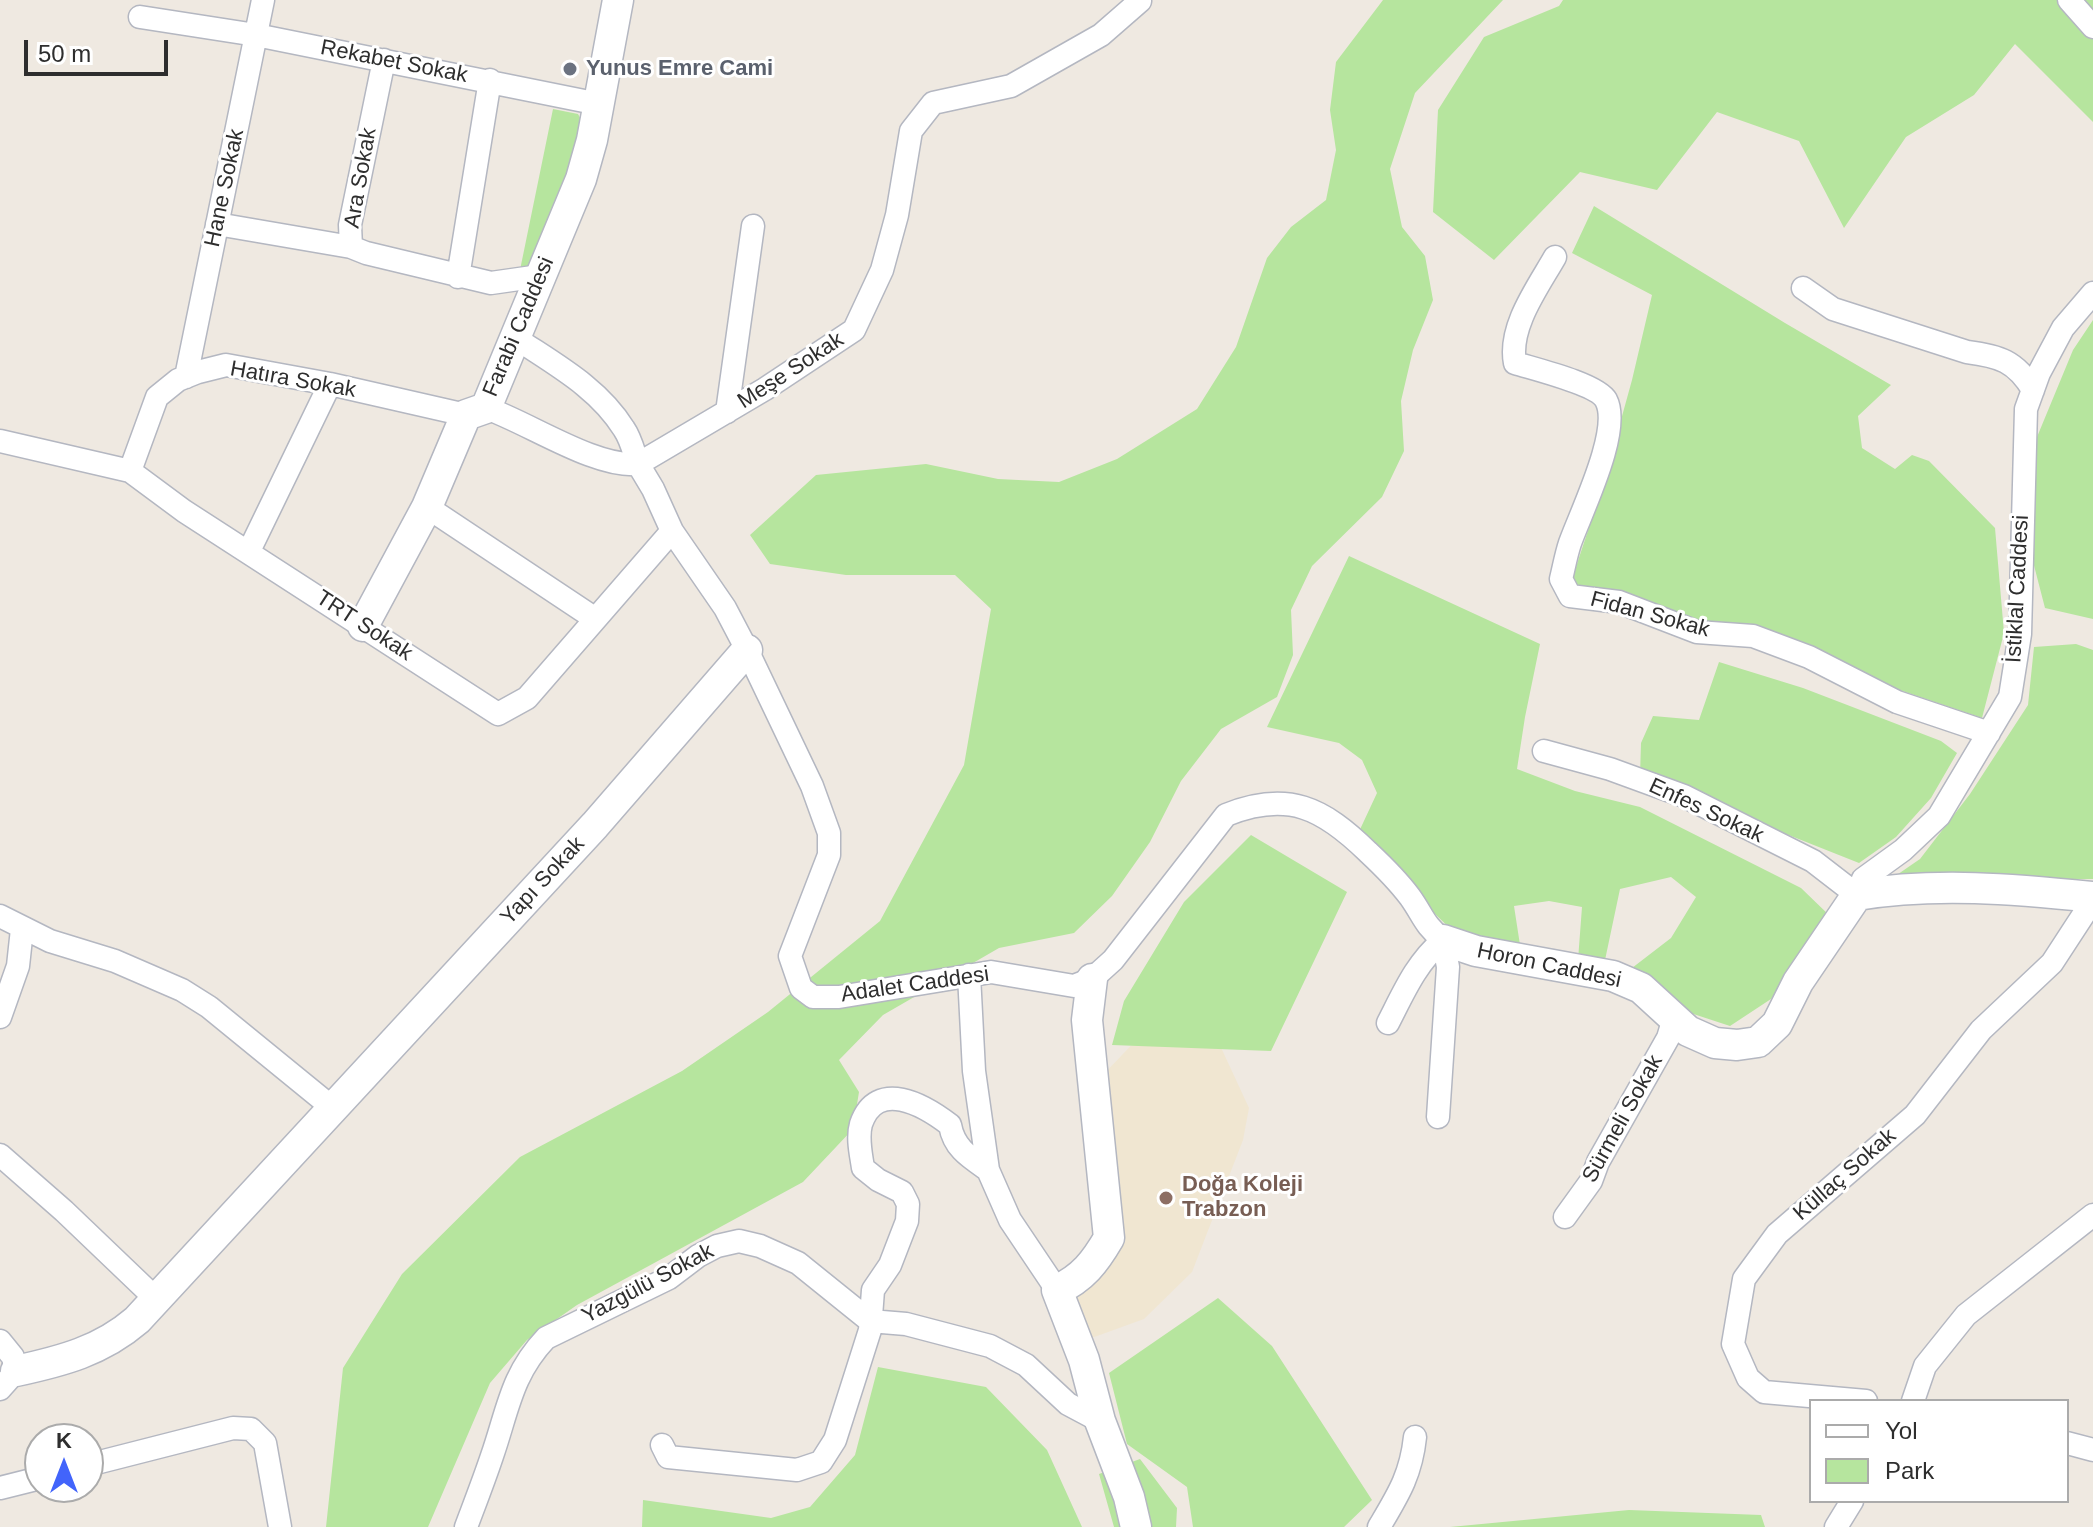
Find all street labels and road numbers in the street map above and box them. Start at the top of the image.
street label: Rekabet Sokak [318,35,470,89]
street label: Ara Sokak [339,126,383,230]
street label: Hane Sokak [200,127,250,249]
street label: Farabi Caddesi [478,253,560,401]
street label: Meşe Sokak [733,327,849,415]
street label: Hatıra Sokak [228,356,358,404]
street label: İstiklal Caddesi [2001,514,2035,664]
street label: TRT Sokak [311,585,417,667]
street label: Fidan Sokak [1588,586,1712,644]
street label: Enfes Sokak [1644,773,1768,849]
street label: Yapı Sokak [496,831,590,931]
street label: Horon Caddesi [1474,938,1624,994]
street label: Adalet Caddesi [839,962,991,1008]
street label: Sürmeli Sokak [1577,1051,1669,1187]
street label: Küllaç Sokak [1788,1123,1902,1227]
street label: Yazgülü Sokak [578,1238,718,1330]

